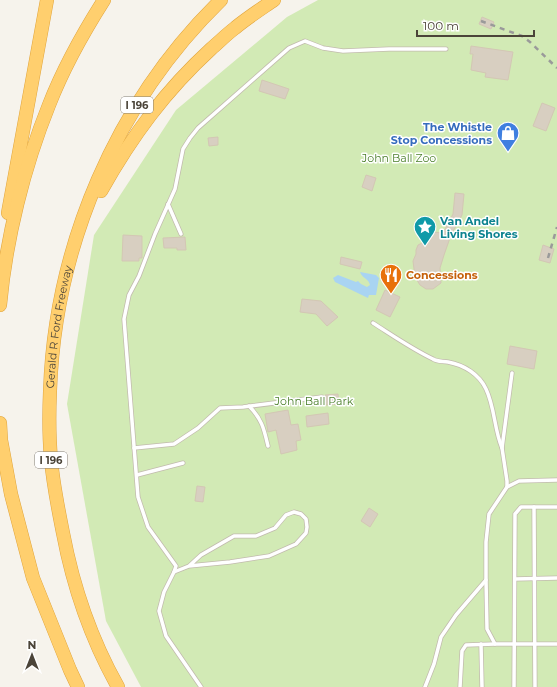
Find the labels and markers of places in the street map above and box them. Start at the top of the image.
place label: The Whistle Stop Concessions [391,120,492,147]
shop icon: The Whistle Stop Concessions [495,120,521,153]
place icon: Van Andel Living Shores [412,214,438,247]
place label: Van Andel Living Shores [439,214,518,241]
restaurant icon: Concessions [378,262,404,295]
place label: Concessions [406,268,478,282]

